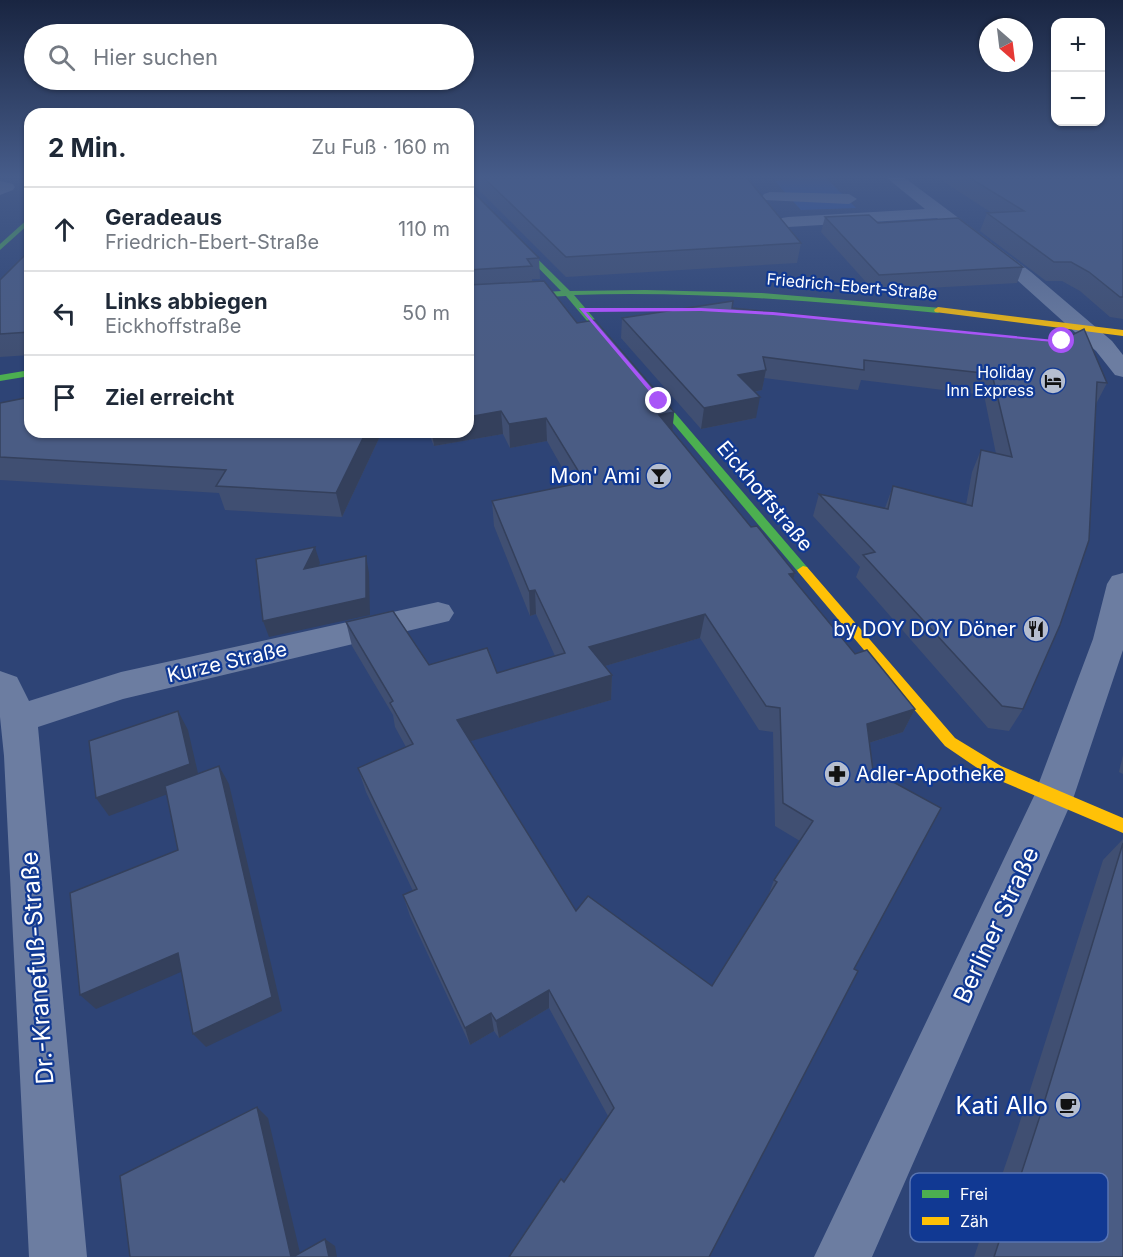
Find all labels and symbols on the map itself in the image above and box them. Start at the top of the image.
north arrow [979,18,1033,72]
street label: Friedrich-Ebert-Straße [766,269,938,303]
route start [1048,327,1074,353]
place label: Holiday Inn Express [946,362,1034,400]
hotel icon: Holiday Inn Express [1038,366,1068,396]
route end [645,387,671,413]
street label: Eickhoffstraße [712,436,818,556]
bar icon: Mon' Ami [644,461,674,491]
place label: Mon' Ami [550,464,640,488]
restaurant icon: by DOY DOY Döner [1021,614,1051,644]
place label: by DOY DOY Döner [833,617,1016,641]
street label: Kurze Straße [165,637,289,687]
pharmacy icon: Adler-Apotheke [822,759,852,789]
place label: Adler-Apotheke [856,762,1004,786]
street label: Berliner Straße [947,842,1045,1008]
street label: Dr.-Kranefuß-Straße [14,851,60,1085]
cafe icon: Kati Allo [1053,1090,1083,1120]
place label: Kati Allo [955,1091,1048,1120]
legend [910,1173,1108,1242]
text: Frei [960,1184,988,1204]
text: Zäh [960,1211,989,1231]

